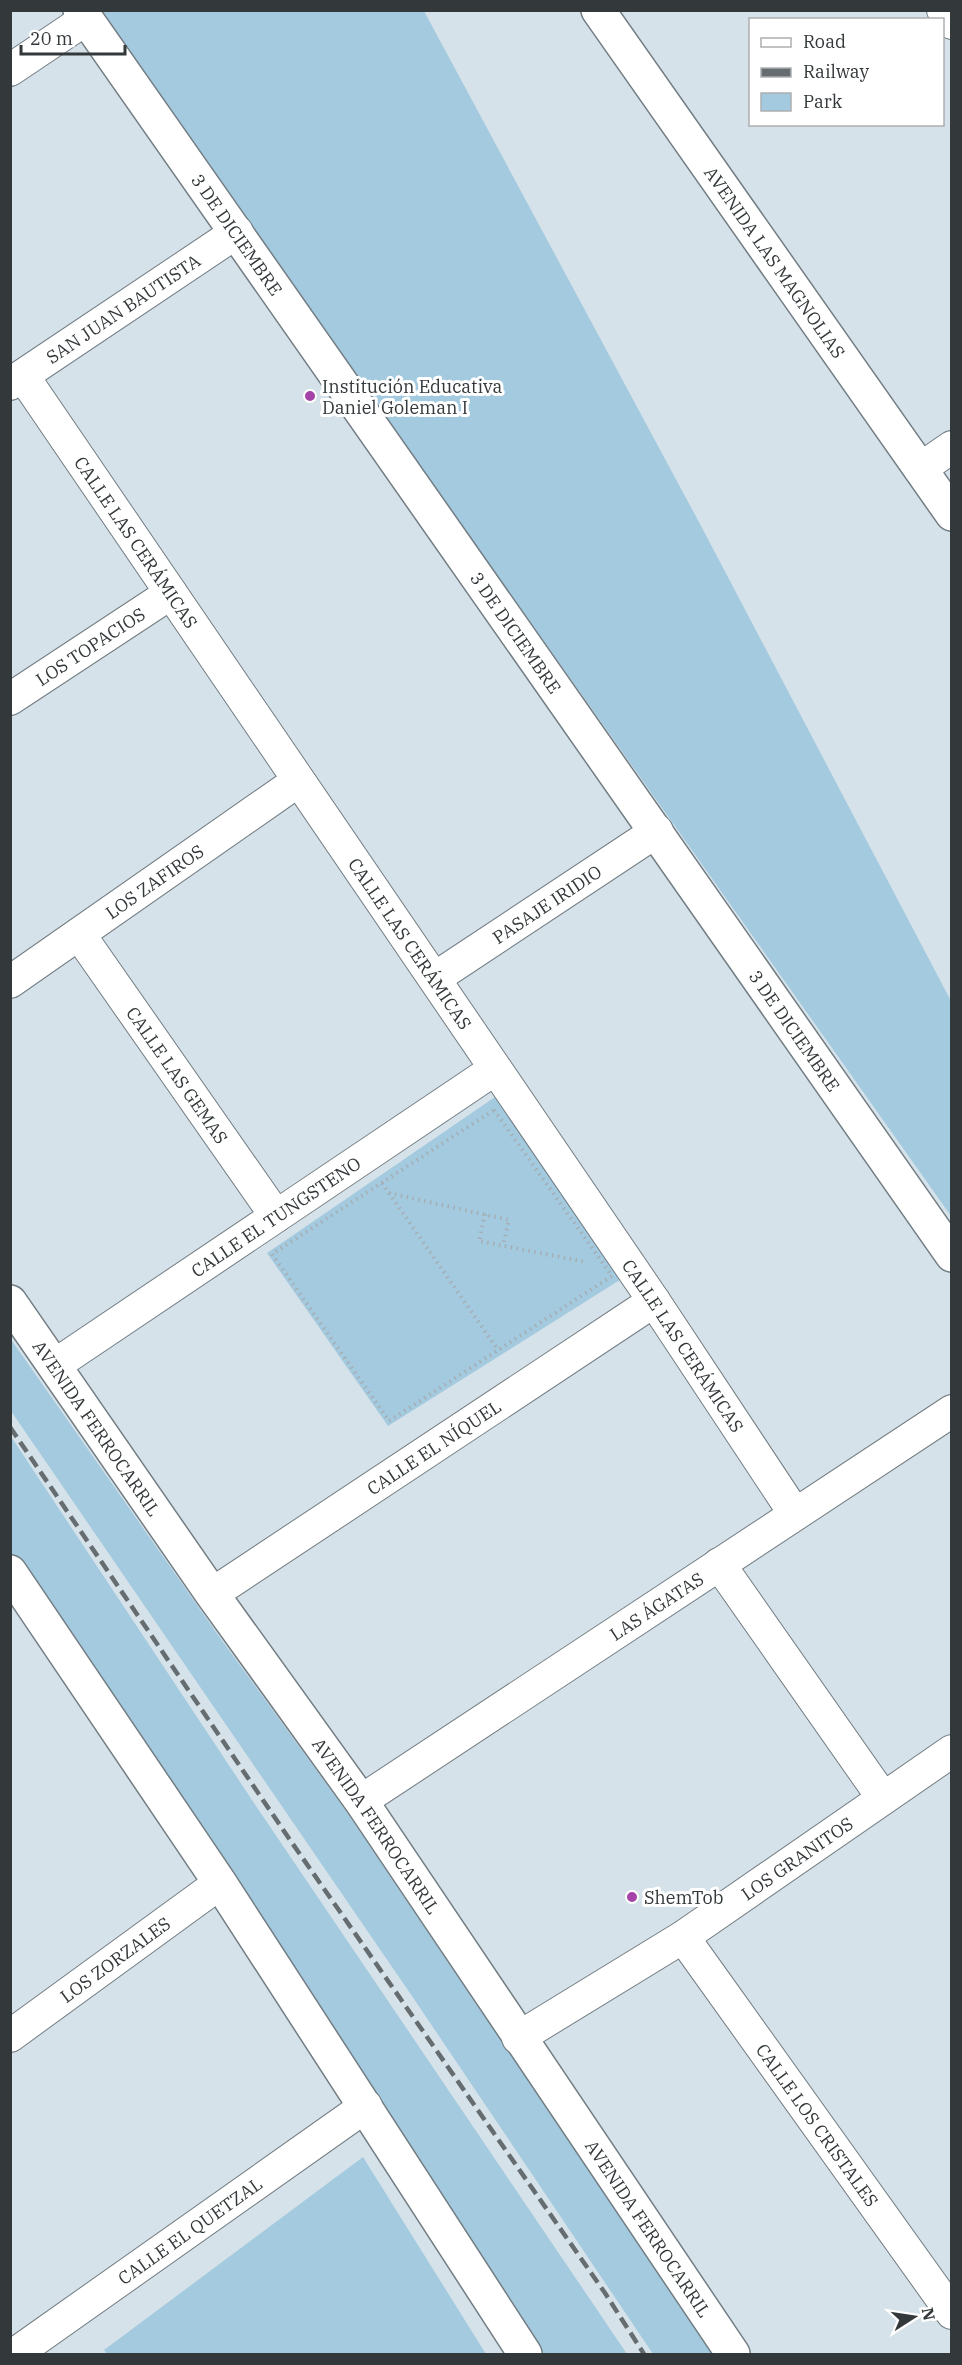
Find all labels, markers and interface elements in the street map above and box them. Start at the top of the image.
scale bar [21,18,124,56]
legend [749,18,944,126]
text: 20 m [30,27,73,50]
text: Road [803,30,846,53]
text: Railway [803,60,869,83]
text: Park [803,90,843,113]
street label: AVENIDA LAS MAGNOLIAS [700,162,850,363]
street label: 3 DE DICIEMBRE [187,169,288,300]
street label: SAN JUAN BAUTISTA [41,248,205,368]
place label: Institución Educativa Daniel Goleman I [322,375,502,419]
marker: Institución Educativa Daniel Goleman I [303,389,317,403]
street label: CALLE LAS CERÁMICAS [70,452,203,632]
street label: 3 DE DICIEMBRE [465,567,567,698]
street label: LOS TOPACIOS [31,602,149,691]
street label: LOS ZAFIROS [101,839,208,924]
street label: CALLE LAS CERÁMICAS [343,853,477,1034]
street label: PASAJE IRIDIO [488,860,606,948]
street label: 3 DE DICIEMBRE [744,965,845,1096]
street label: CALLE LAS GEMAS [122,1002,233,1148]
street label: CALLE EL TUNGSTENO [186,1151,365,1282]
street label: CALLE LAS CERÁMICAS [617,1255,749,1436]
street label: AVENIDA FERROCARRIL [28,1335,166,1520]
street label: CALLE EL NÍQUEL [362,1394,505,1500]
street label: LAS ÁGATAS [605,1567,708,1645]
street label: AVENIDA FERROCARRIL [308,1733,445,1918]
street label: LOS GRANITOS [737,1811,857,1905]
place label: ShemTob [644,1886,723,1909]
marker: ShemTob [625,1890,639,1904]
street label: LOS ZORZALES [55,1912,175,2007]
street label: CALLE LOS CRISTALES [751,2039,884,2211]
street label: AVENIDA FERROCARRIL [581,2135,716,2321]
street label: CALLE EL QUETZAL [113,2172,266,2289]
north arrow [884,2287,944,2347]
text: N [918,2306,940,2322]

